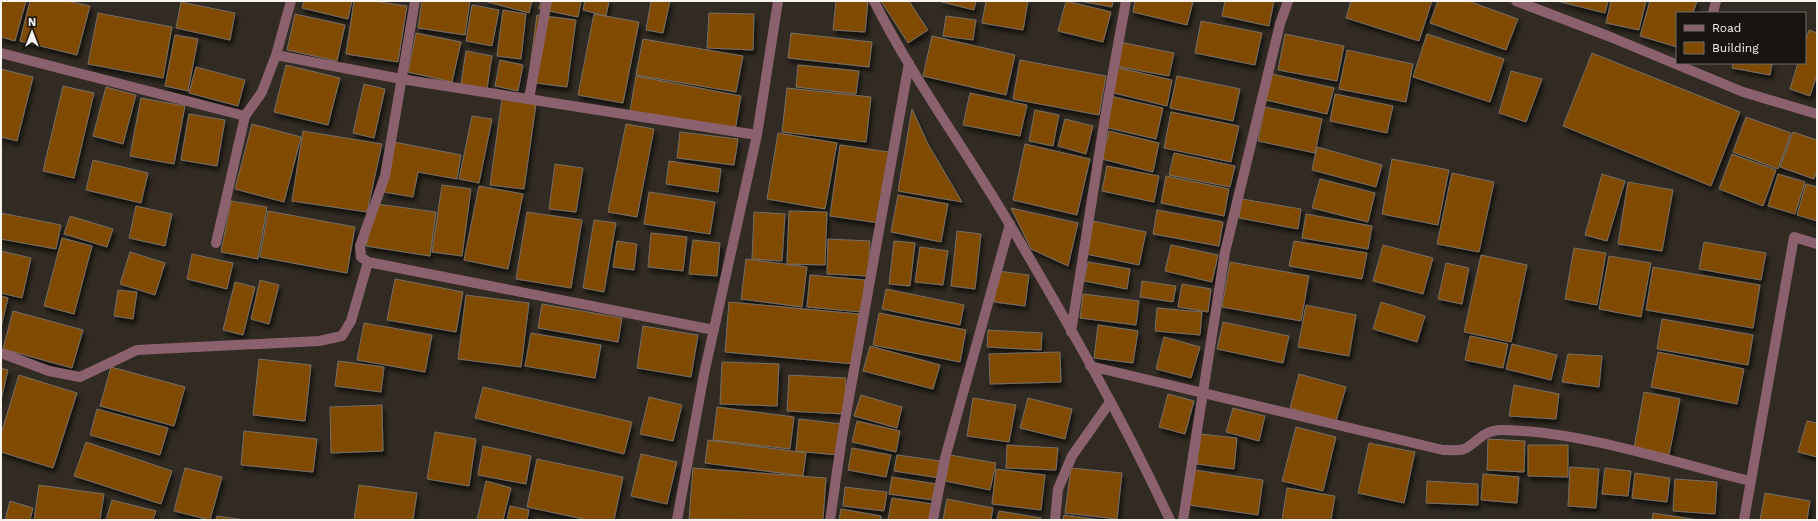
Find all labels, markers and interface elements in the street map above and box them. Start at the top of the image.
north arrow [12,12,52,52]
legend [1676,12,1806,64]
text: N [28,16,36,29]
text: Road [1712,21,1741,35]
text: Building [1712,41,1759,55]

